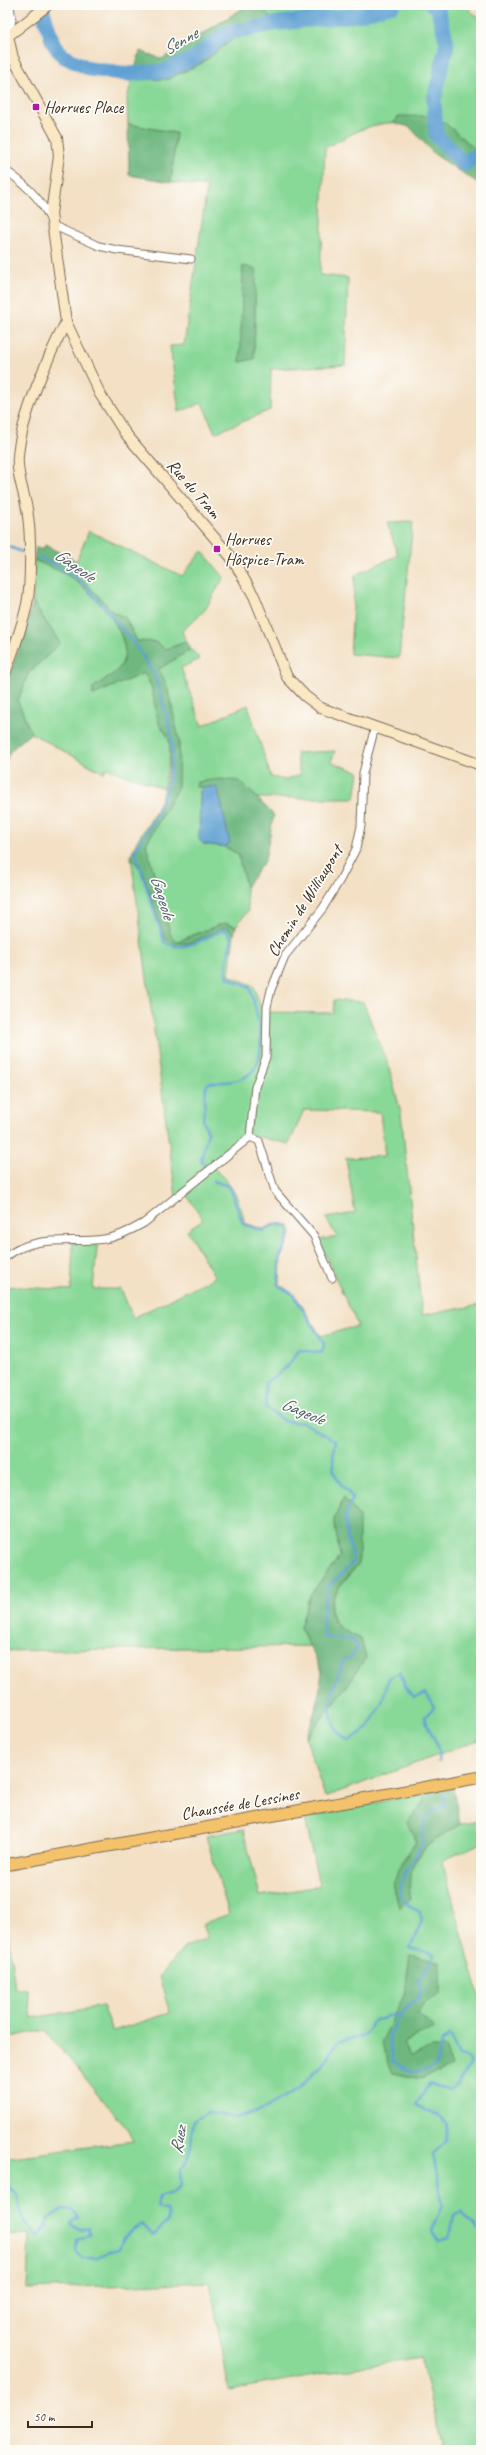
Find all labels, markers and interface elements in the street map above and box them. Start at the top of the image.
water label: Senne [159,21,204,60]
place label: Horrues Place [44,97,125,118]
marker: Horrues Place [31,102,41,112]
street label: Rue du Tram [163,455,226,523]
place label: Horrues Hôspice-Tram [225,529,305,570]
water label: Gageole [51,543,102,588]
marker: Horrues Hôspice-Tram [212,544,222,554]
street label: Chemin de Williaupont [262,840,349,960]
water label: Gageole [146,873,181,924]
water label: Gageole [278,1392,330,1431]
street label: Chaussée de Lessines [179,1783,302,1825]
water label: Ruez [165,2121,192,2155]
scale bar [28,2403,92,2429]
text: 50 m [34,2409,56,2425]

